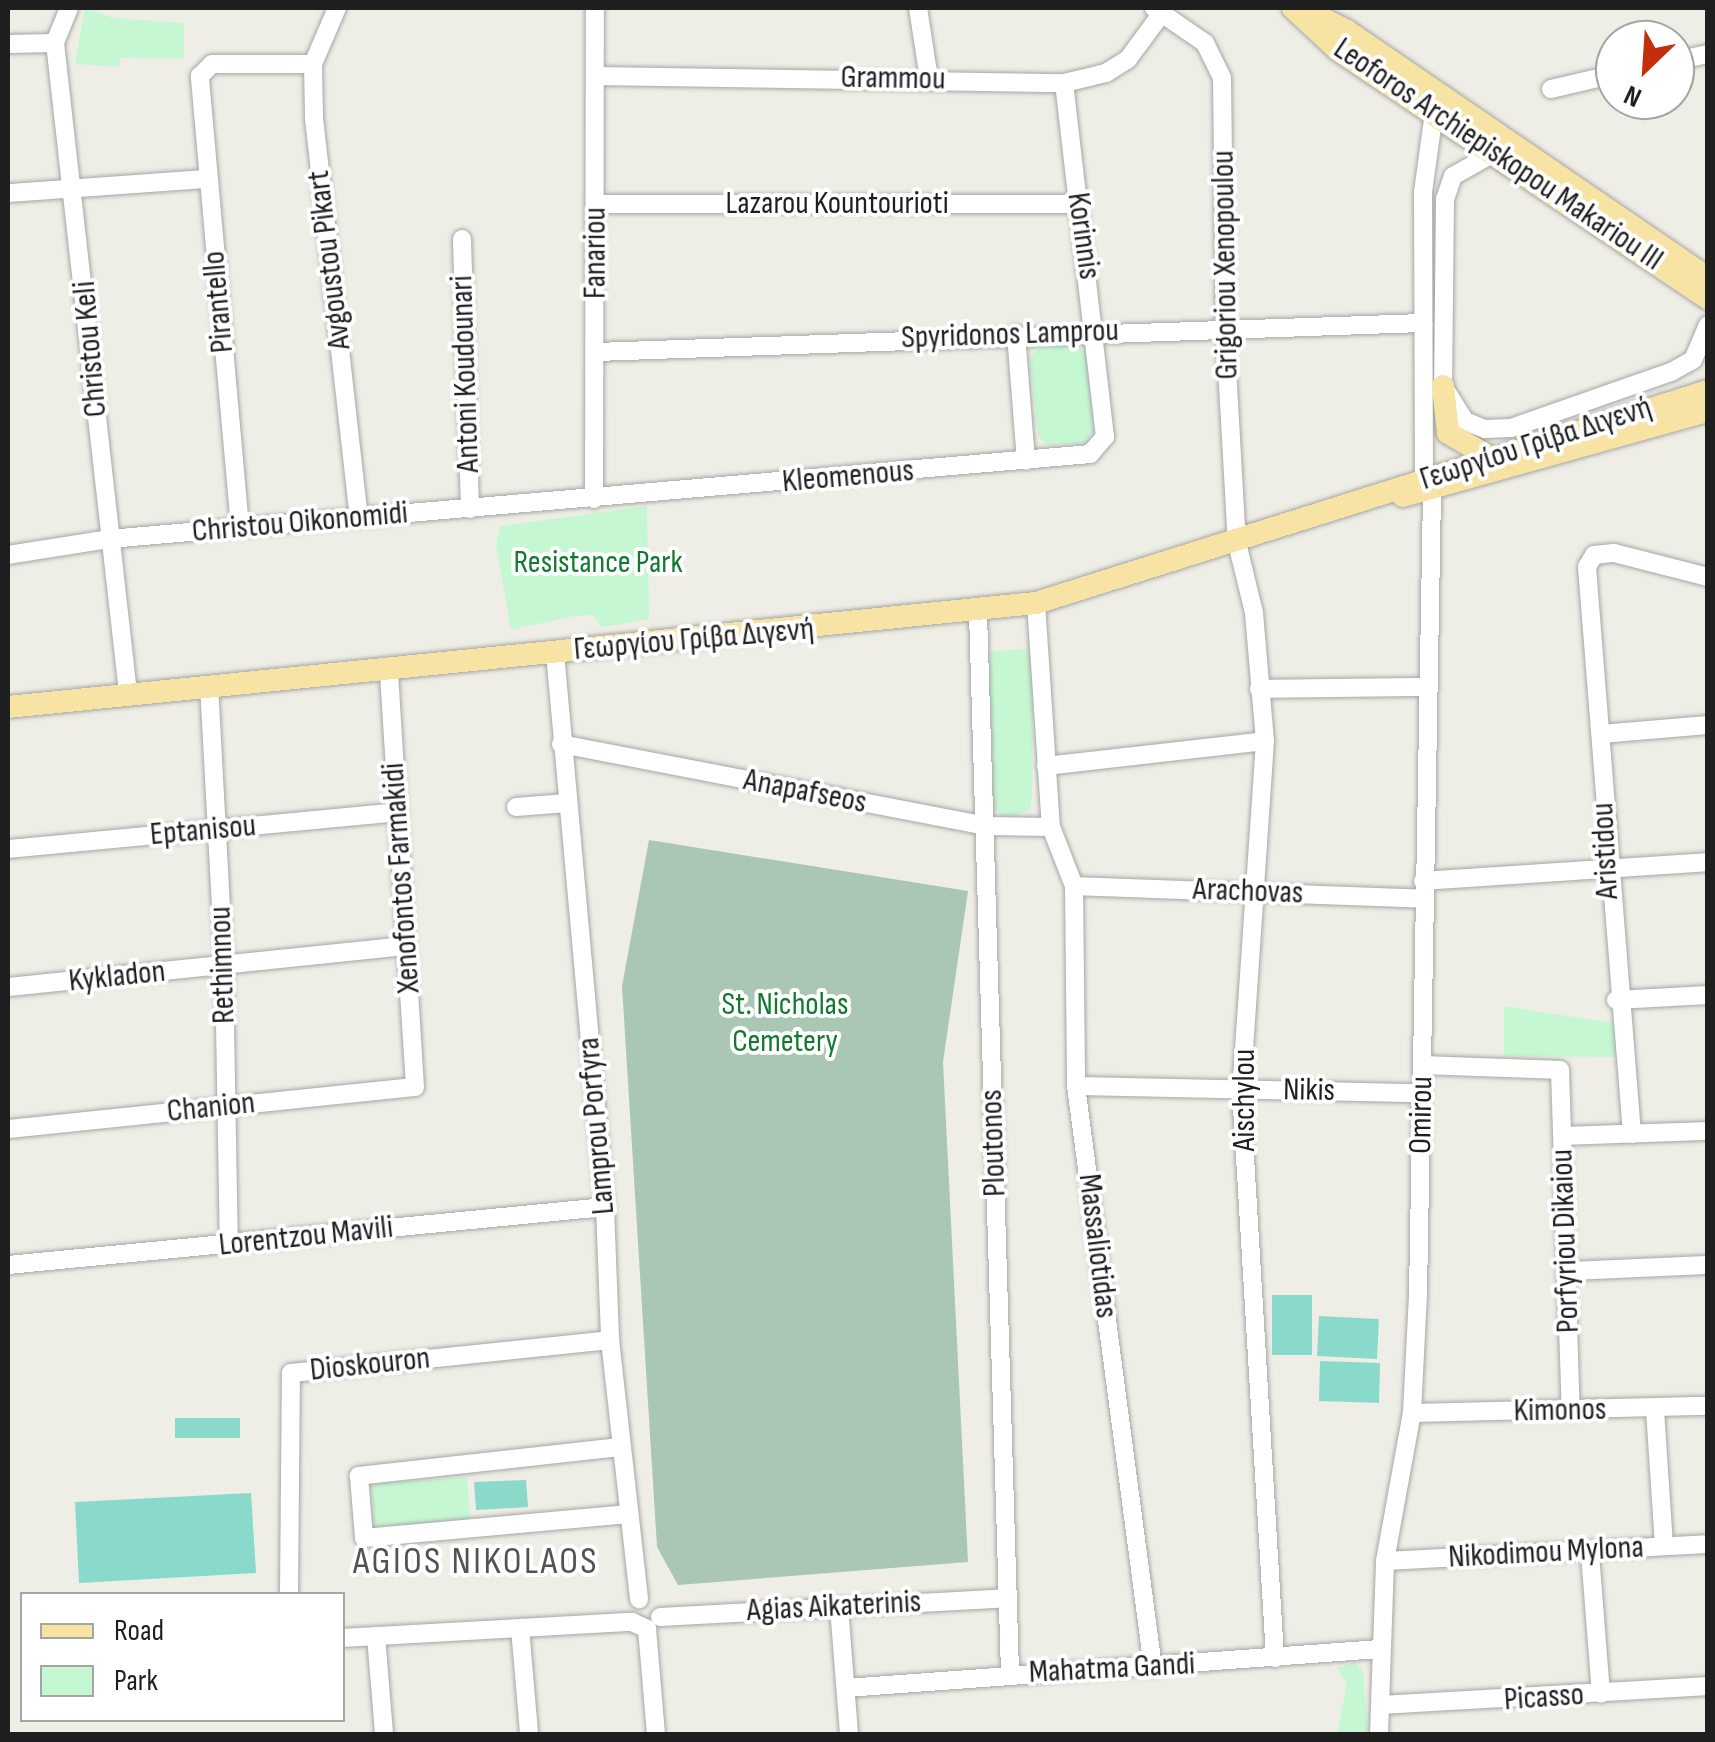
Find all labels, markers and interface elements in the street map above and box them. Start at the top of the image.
north arrow [1595,20,1695,120]
street label: Leoforos Archiepiskopou Makariou III [1326,30,1670,280]
street label: Grammou [840,59,946,99]
text: N [1619,78,1647,114]
street label: Grigoriou Xenopoulou [1205,150,1247,380]
street label: Avgoustou Pikart [300,168,360,352]
street label: Lazarou Kountourioti [725,185,949,223]
street label: Korinnis [1058,190,1108,282]
street label: Fanariou [577,207,615,299]
street label: Pirantello [195,250,243,354]
street label: Antoni Koudounari [443,275,489,473]
street label: Christou Keli [66,279,116,419]
street label: Spyridonos Lamprou [901,312,1119,358]
street label: Γεωργίου Γρίβα Διγενή [1415,388,1657,500]
street label: Kleomenous [781,452,915,502]
street label: Christou Oikonomidi [190,494,410,552]
park label: Resistance Park [513,544,683,582]
street label: Γεωργίου Γρίβα Διγενή [572,610,816,670]
street label: Xenofontos Farmakidi [375,761,429,995]
street label: Anapafseos [740,761,870,823]
street label: Aristidou [1584,802,1628,900]
street label: Eptanisou [148,807,258,855]
street label: Arachovas [1192,871,1304,913]
street label: Rethimnou [202,906,244,1024]
street label: Kykladon [67,953,167,1001]
park label: St. Nicholas Cemetery [722,987,848,1062]
street label: Lamprou Porfyra [570,1036,624,1216]
street label: Aischylou [1226,1049,1264,1151]
street label: Nikis [1283,1071,1335,1111]
street label: Omirou [1402,1076,1442,1154]
street label: Chanion [165,1084,257,1132]
street label: Ploutonos [973,1089,1015,1197]
street label: Porfyriou Dikaiou [1544,1148,1588,1334]
street label: Massaliotidas [1069,1172,1125,1320]
street label: Lorentzou Mavili [217,1209,395,1265]
street label: Dioskouron [308,1340,432,1390]
street label: Kimonos [1513,1391,1607,1431]
street label: Nikodimou Mylona [1447,1529,1645,1577]
district label: AGIOS NIKOLAOS [353,1539,599,1585]
street label: Agias Aikaterinis [746,1583,922,1631]
legend [20,1592,345,1722]
text: Road [114,1613,164,1649]
street label: Mahatma Gandi [1028,1645,1196,1693]
text: Park [114,1663,158,1699]
street label: Picasso [1503,1676,1585,1720]

